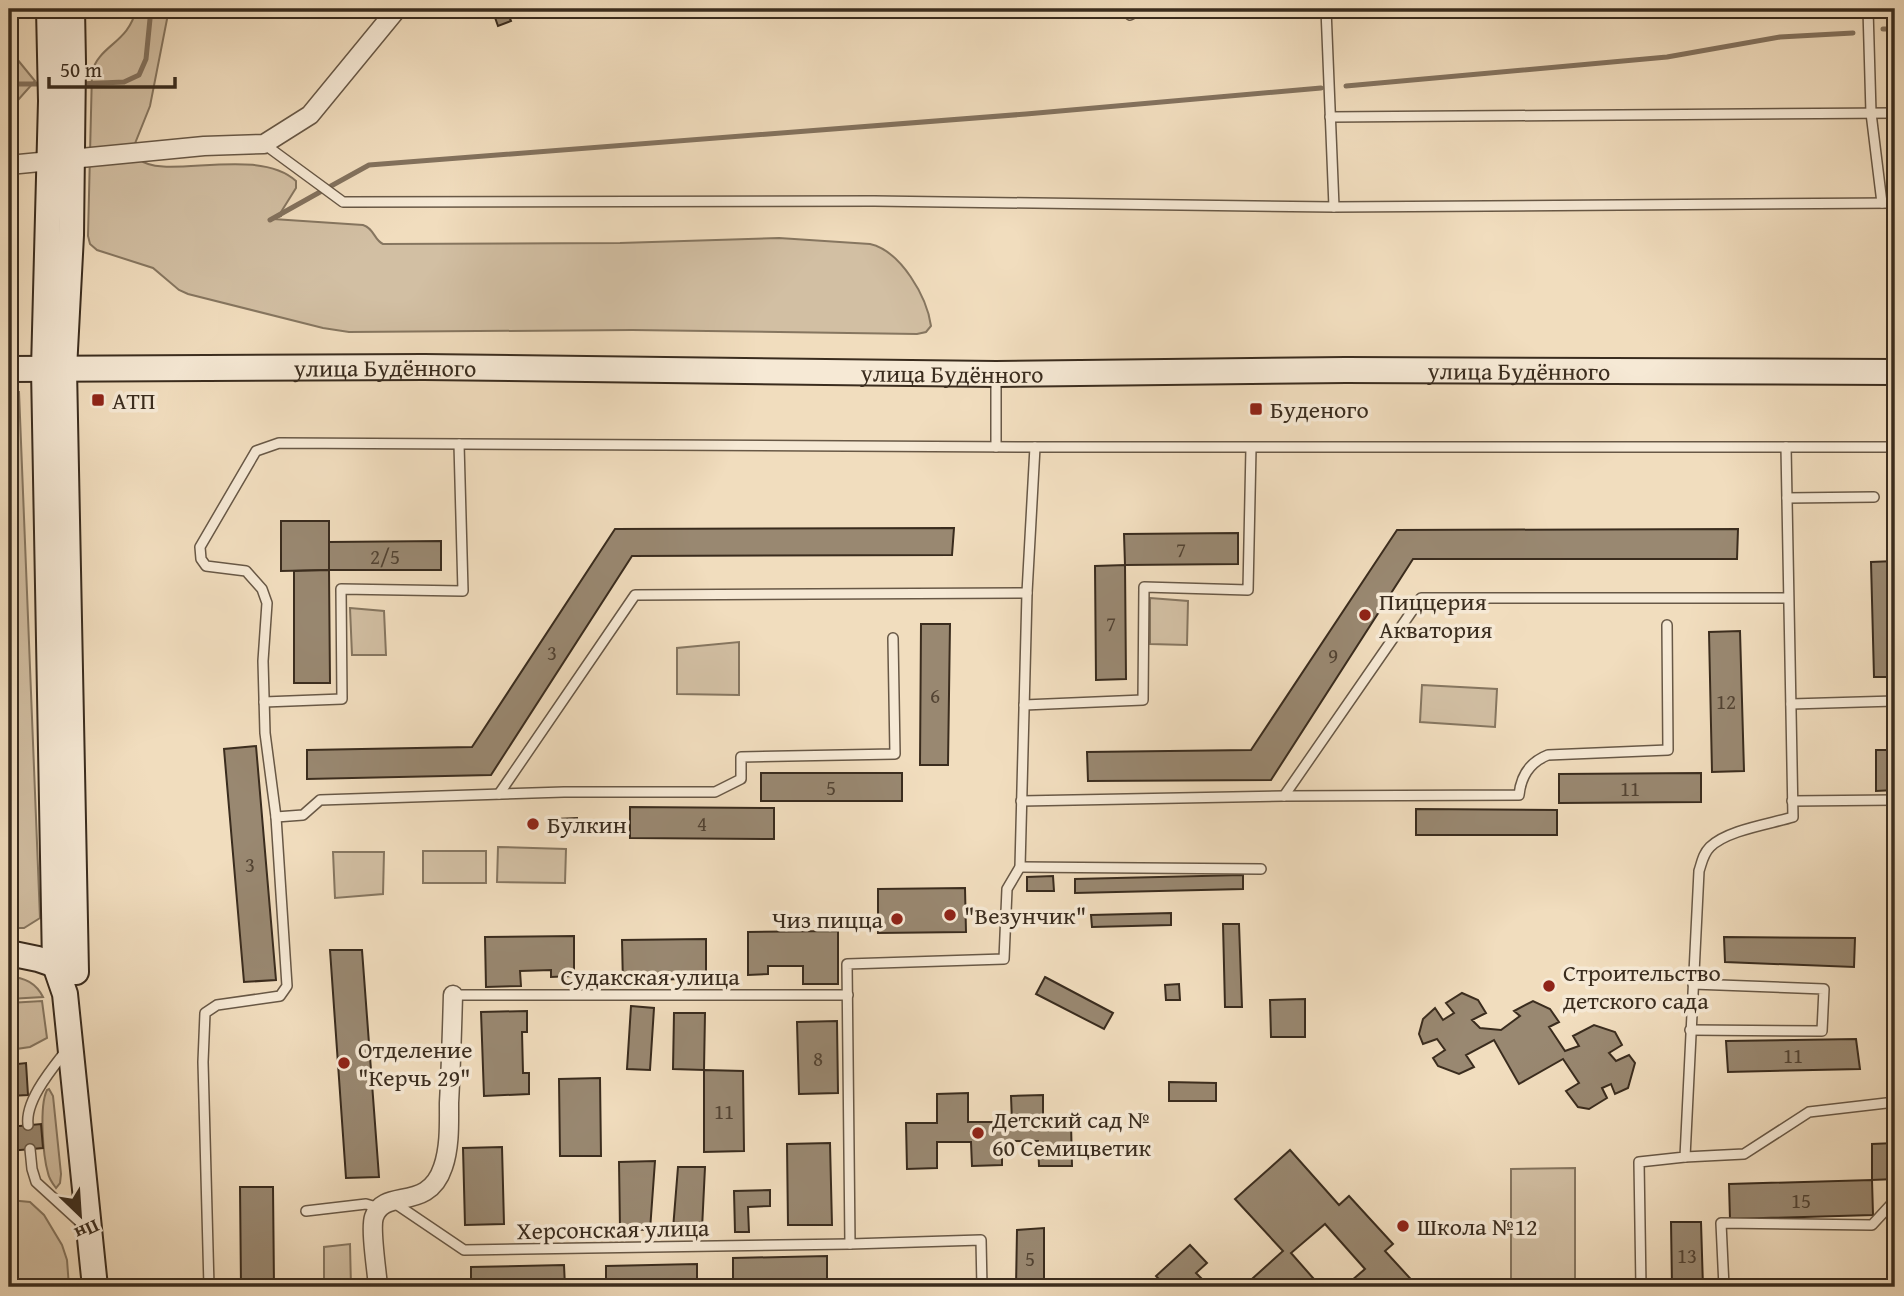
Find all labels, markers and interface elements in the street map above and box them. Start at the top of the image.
scale bar [49,46,175,90]
text: 50 m [60,54,102,85]
street label: улица Будённого [293,349,477,385]
street label: улица Будённого [1426,353,1610,388]
street label: улица Будённого [859,355,1044,392]
place label: АТП [112,383,155,418]
marker: АТП [90,392,106,408]
place label: Буденого [1270,392,1369,427]
marker: Буденого [1248,401,1264,417]
house number: 7 [1176,534,1186,565]
house number: 2/5 [370,541,400,572]
place label: Пиццерия Акватория [1379,584,1492,647]
marker: Пиццерия Акватория [1357,607,1373,623]
house number: 7 [1106,608,1116,639]
house number: 3 [547,637,557,668]
house number: 9 [1328,640,1338,671]
house number: 6 [930,680,940,711]
house number: 12 [1716,686,1736,717]
house number: 5 [826,772,836,803]
house number: 11 [1620,773,1640,804]
place label: Булкин [547,807,627,842]
house number: 4 [697,808,707,839]
marker: Булкин [525,816,541,832]
house number: 3 [245,849,255,880]
place label: "Везунчик" [964,898,1086,933]
place label: Чиз пицца [772,902,884,937]
marker: "Везунчик" [942,907,958,923]
marker: Чиз пицца [889,911,905,927]
place label: Строительство детского сада [1563,955,1721,1018]
street label: Судакская улица [560,959,740,994]
marker: Строительство детского сада [1541,978,1557,994]
place label: Отделение "Керчь 29" [358,1032,472,1095]
house number: 11 [1783,1040,1803,1071]
house number: 8 [813,1043,823,1074]
marker: Отделение "Керчь 29" [336,1055,352,1071]
house number: 11 [714,1096,734,1127]
place label: Детский сад № 60 Семицветик [991,1102,1152,1165]
marker: Детский сад № 60 Семицветик [970,1125,986,1141]
north arrow [46,1180,116,1250]
house number: 15 [1791,1185,1811,1216]
place label: Школа №12 [1417,1209,1538,1244]
street label: Херсонская улица [516,1210,710,1248]
text: Пн [70,1213,104,1248]
marker: Школа №12 [1395,1218,1411,1234]
house number: 13 [1677,1240,1697,1271]
house number: 5 [1025,1243,1035,1274]

